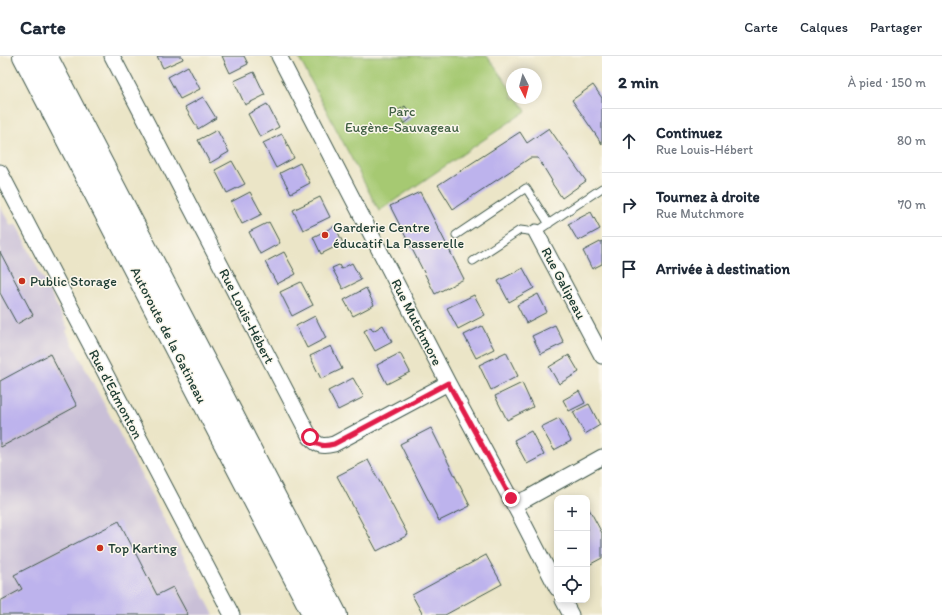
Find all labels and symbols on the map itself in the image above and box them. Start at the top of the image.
north arrow [506,68,542,104]
park label: Parc Eugène-Sauvageau [345,103,459,136]
place label: Garderie Centre éducatif La Passerelle [333,219,464,252]
marker: Garderie Centre éducatif La Passerelle [320,230,330,240]
street label: Rue Galipeau [538,244,590,322]
street label: Autoroute de la Gatineau [127,264,210,406]
street label: Rue Louis-Hébert [215,266,278,367]
place label: Public Storage [30,273,117,290]
marker: Public Storage [17,276,27,286]
street label: Rue Mutchmore [387,276,446,369]
street label: Rue d'Edmonton [85,347,146,442]
route start [301,428,319,446]
route end [502,489,520,507]
place label: Top Karting [108,540,178,557]
marker: Top Karting [95,543,105,553]

